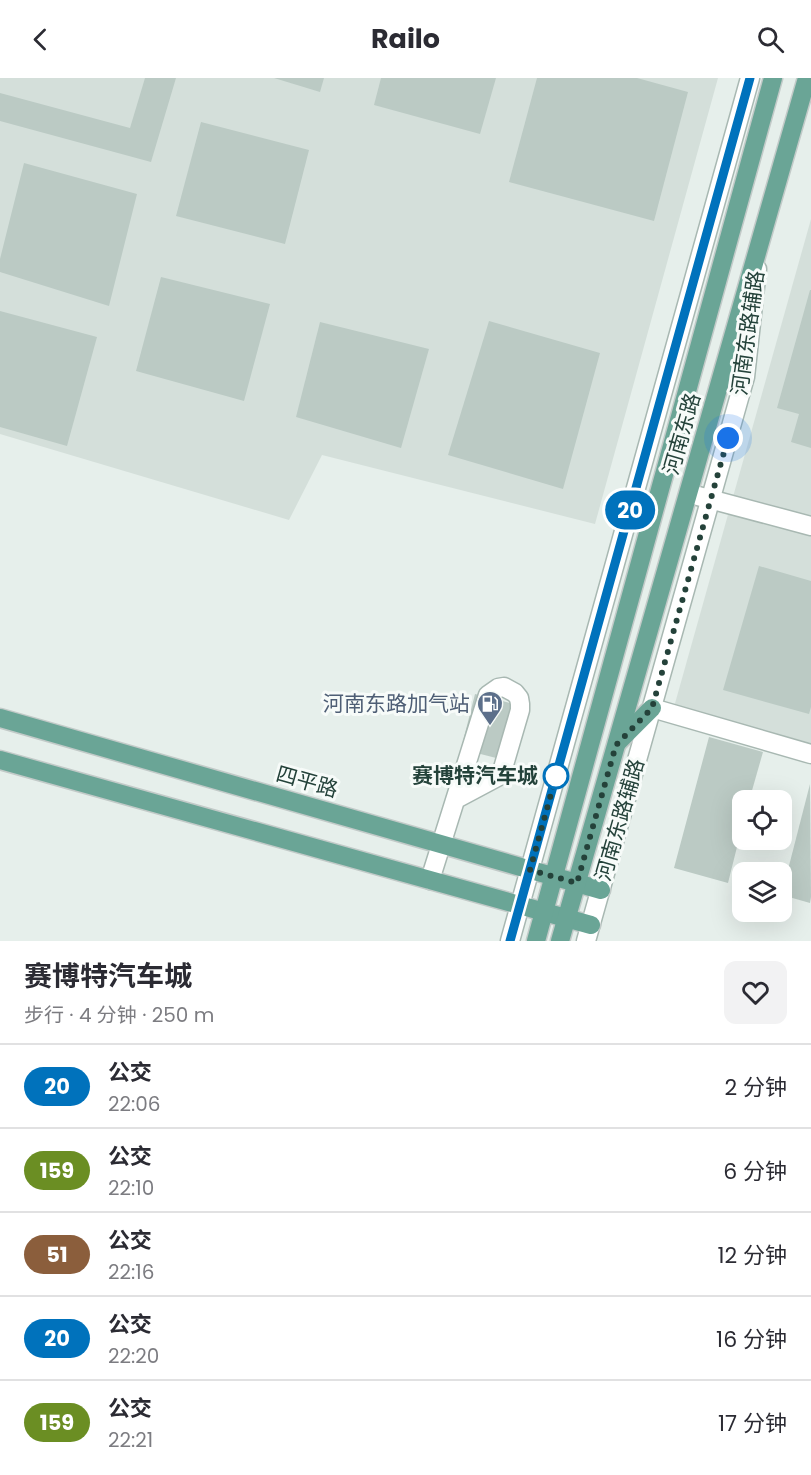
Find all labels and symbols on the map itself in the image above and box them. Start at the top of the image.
street label: 河南东路辅路 [724,269,771,397]
street label: 河南东路 [656,389,707,478]
your location [713,423,743,453]
line badge: 20 [603,490,657,530]
place label: 河南东路加气站 [323,689,470,718]
fuel station icon: 河南东路加气站 [475,689,505,727]
street label: 河南东路辅路 [588,755,651,884]
street label: 四平路 [273,759,341,804]
place label: 赛博特汽车城 [412,761,538,790]
marker: 赛博特汽车城 [543,763,569,789]

